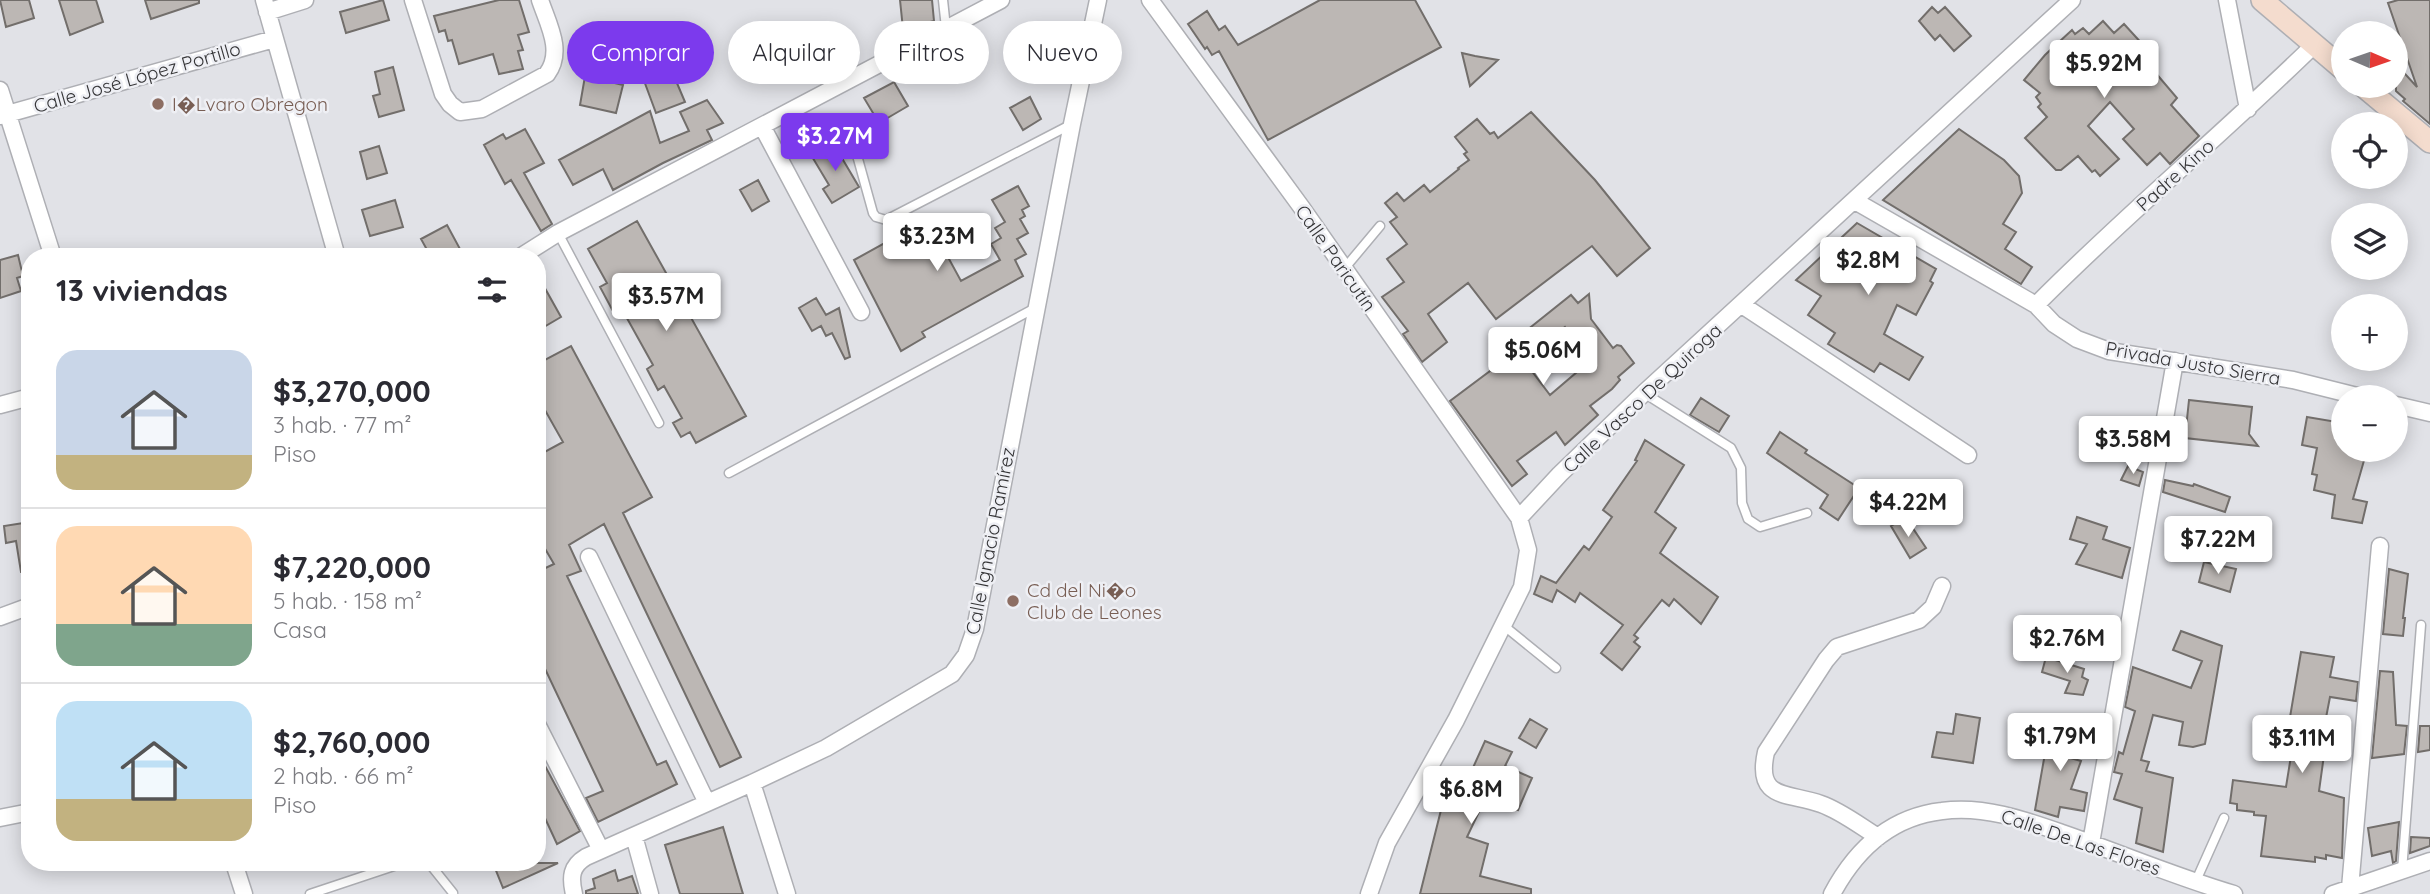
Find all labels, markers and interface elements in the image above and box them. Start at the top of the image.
chip: Comprar [567,21,714,84]
chip: Alquilar [728,21,860,84]
chip: Filtros [874,21,989,84]
chip: Nuevo [1003,21,1122,84]
north arrow [2331,21,2408,98]
map controls [2331,21,2408,462]
street label: Calle José López Portillo [31,36,243,118]
pin: $5.92M [2047,41,2161,100]
text: $5.92M [2066,48,2142,77]
place label: I�Lvaro Obregon [172,92,328,116]
marker: I�Lvaro Obregon [150,96,166,112]
button: locate [2331,112,2408,189]
pin: $3.27M [778,114,892,173]
text: $3.27M [797,121,873,150]
street label: Padre Kino [2131,134,2219,216]
street label: Calle Paricutín [1290,200,1382,316]
button: layers [2331,203,2408,280]
pin: $3.23M [880,214,994,273]
text: $3.23M [899,221,975,250]
pin: $2.8M [1819,238,1917,297]
text: $2.8M [1836,245,1900,274]
text: 13 viviendas [56,271,228,309]
icon: filters [473,271,511,309]
pin: $3.57M [609,274,723,333]
text: $3.57M [628,281,704,310]
button: + [2331,294,2408,371]
street label: Calle Vasco De Quiroga [1557,318,1727,478]
pin: $5.06M [1486,328,1600,387]
text: $5.06M [1504,335,1582,364]
street label: Privada Justo Sierra [2104,336,2282,390]
text: $3,270,000 [273,372,431,410]
icon: home [112,378,196,462]
button: − [2331,385,2408,462]
text: 3 hab. · 77 m² [273,410,412,439]
pin: $3.58M [2076,416,2190,476]
text: $3.58M [2095,424,2171,453]
text: Piso [273,439,316,468]
street label: Calle Ignacio Ramírez [960,445,1020,637]
pin: $4.22M [1851,480,1965,539]
text: $4.22M [1869,487,1947,516]
pin: $7.22M [2161,516,2275,576]
text: $7.22M [2180,524,2256,553]
text: $7,220,000 [273,548,431,586]
icon: home [112,554,196,638]
place label: Cd del Ni�o Club de Leones [1027,578,1162,624]
text: 5 hab. · 158 m² [273,586,422,615]
marker: Cd del Ni�o Club de Leones [1005,593,1021,609]
text: Casa [273,615,327,644]
pin: $2.76M [2010,616,2124,675]
text: $2.76M [2029,623,2105,652]
pin: $1.79M [2003,714,2117,773]
pin: $3.11M [2245,716,2359,775]
text: $1.79M [2024,721,2096,750]
text: $2,760,000 [273,723,430,761]
text: $3.11M [2268,723,2336,752]
icon: home [112,729,196,813]
text: 2 hab. · 66 m² [273,761,413,790]
pin: $6.8M [1422,766,1520,826]
text: $6.8M [1439,774,1503,803]
text: Piso [273,790,316,819]
street label: Calle De Las Flores [1998,803,2164,881]

